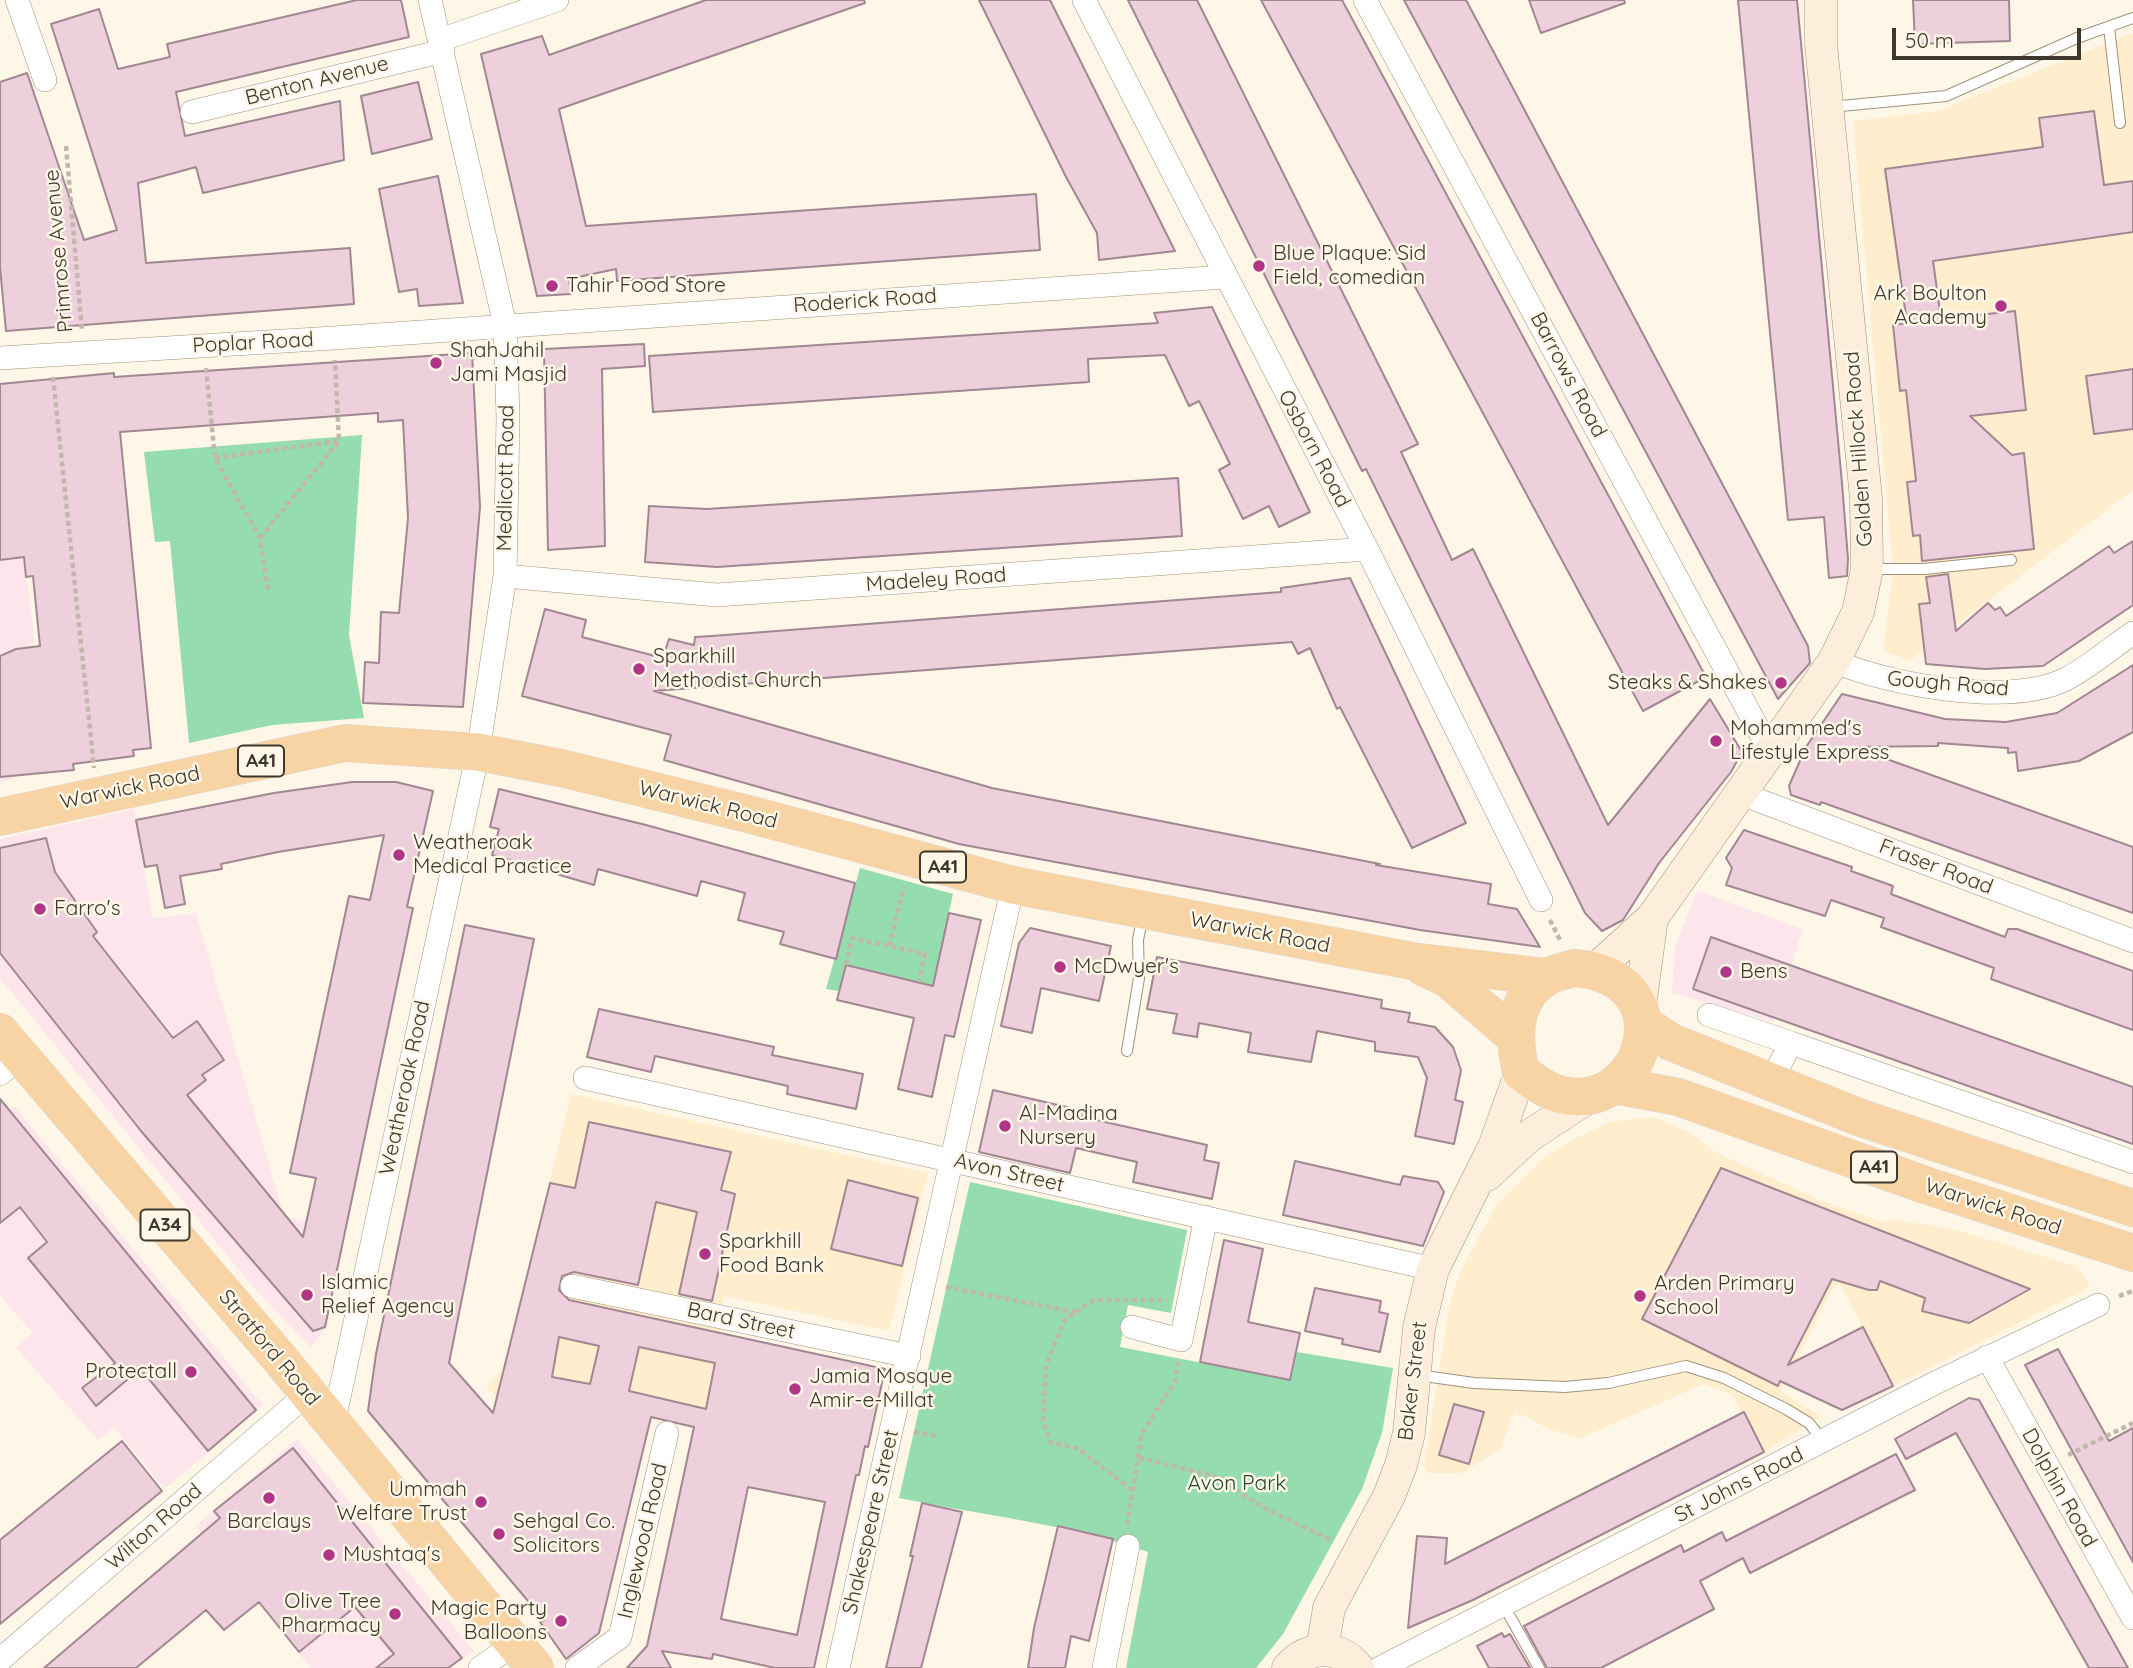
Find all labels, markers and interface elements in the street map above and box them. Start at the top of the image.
scale bar [1895,14,2084,58]
text: 50 m [1905,27,1954,53]
street label: Benton Avenue [243,51,391,111]
street label: Primrose Avenue [39,168,79,334]
place label: Blue Plaque: Sid Field, comedian [1273,241,1426,291]
marker: Blue Plaque: Sid Field, comedian [1251,258,1267,274]
place label: Tahir Food Store [566,273,726,299]
marker: Tahir Food Store [544,278,560,294]
place label: Ark Boulton Academy [1873,281,1987,331]
street label: Roderick Road [792,283,938,319]
marker: Ark Boulton Academy [1993,298,2009,314]
street label: Barrows Road [1524,308,1612,442]
street label: Poplar Road [192,327,314,359]
place label: ShahJahil Jami Masjid [450,338,567,388]
street label: Golden Hillock Road [1840,350,1878,548]
marker: ShahJahil Jami Masjid [428,355,444,371]
street label: Osborn Road [1272,386,1356,512]
street label: Medlicott Road [492,404,520,552]
street label: Madeley Road [865,563,1007,597]
place label: Sparkhill Methodist Church [653,644,822,694]
marker: Sparkhill Methodist Church [631,661,647,677]
street label: Gough Road [1886,666,2010,702]
place label: Steaks & Shakes [1608,670,1767,696]
marker: Steaks & Shakes [1773,675,1789,691]
place label: Mohammed's Lifestyle Express [1730,716,1889,766]
marker: Mohammed's Lifestyle Express [1708,733,1724,749]
road number: A41 [238,746,284,776]
street label: Warwick Road [58,761,202,815]
street label: Warwick Road [636,776,780,834]
place label: Weatheroak Medical Practice [413,830,572,880]
street label: Fraser Road [1876,834,1996,900]
marker: Weatheroak Medical Practice [391,847,407,863]
road number: A41 [920,852,966,882]
place label: Farro's [54,896,120,922]
marker: Farro's [32,901,48,917]
street label: Warwick Road [1188,907,1332,959]
place label: McDwyer's [1074,954,1179,980]
marker: McDwyer's [1052,959,1068,975]
place label: Bens [1740,959,1788,985]
marker: Bens [1718,964,1734,980]
street label: Weatheroak Road [374,998,436,1178]
place label: Al-Madina Nursery [1019,1101,1118,1151]
marker: Al-Madina Nursery [997,1118,1013,1134]
street label: Avon Street [952,1148,1066,1198]
road number: A41 [1851,1152,1897,1182]
street label: Warwick Road [1921,1173,2065,1241]
road number: A34 [140,1210,190,1240]
place label: Sparkhill Food Bank [719,1229,824,1279]
marker: Sparkhill Food Bank [697,1246,713,1262]
place label: Islamic Relief Agency [321,1270,454,1320]
place label: Arden Primary School [1654,1271,1795,1321]
street label: Stratford Road [213,1285,325,1411]
marker: Islamic Relief Agency [299,1287,315,1303]
marker: Arden Primary School [1632,1288,1648,1304]
street label: Bard Street [685,1297,797,1345]
street label: Baker Street [1393,1320,1433,1442]
place label: Protectall [85,1359,177,1385]
marker: Protectall [183,1364,199,1380]
place label: Jamia Mosque Amir-e-Millat [809,1364,952,1414]
marker: Jamia Mosque Amir-e-Millat [787,1381,803,1397]
street label: Dolphin Road [2016,1424,2102,1552]
street label: Shakespeare Street [837,1427,905,1617]
street label: St Johns Road [1670,1442,1808,1528]
street label: Inglewood Road [613,1461,673,1621]
park label: Avon Park [1187,1471,1287,1497]
place label: Ummah Welfare Trust [336,1477,467,1527]
street label: Wilton Road [101,1478,207,1576]
marker: Barclays [261,1490,277,1506]
marker: Ummah Welfare Trust [473,1494,489,1510]
place label: Barclays [227,1509,311,1535]
place label: Sehgal Co. Solicitors [513,1509,615,1559]
marker: Sehgal Co. Solicitors [491,1526,507,1542]
place label: Mushtaq's [343,1542,441,1568]
marker: Mushtaq's [321,1547,337,1563]
place label: Olive Tree Pharmacy [281,1589,381,1639]
place label: Magic Party Balloons [430,1596,547,1646]
marker: Olive Tree Pharmacy [387,1606,403,1622]
marker: Magic Party Balloons [553,1613,569,1629]

